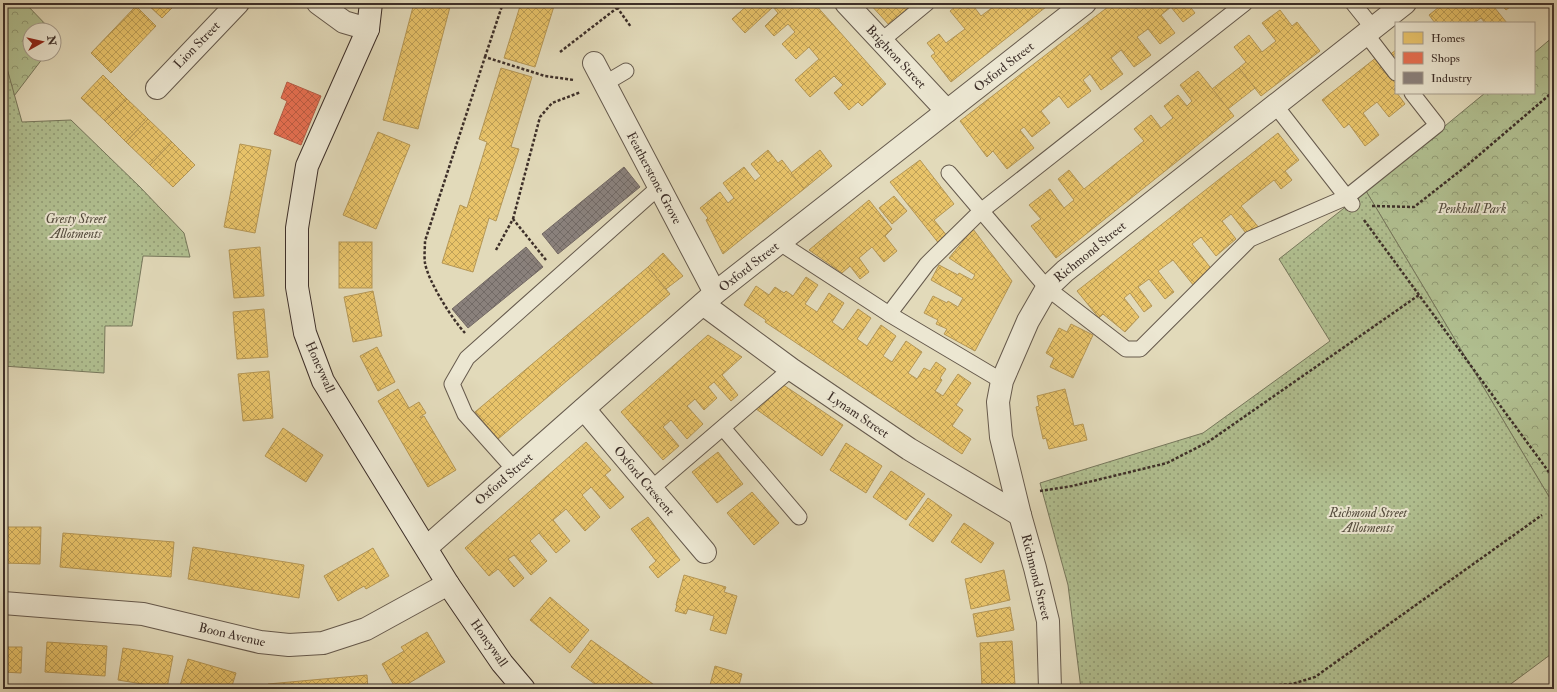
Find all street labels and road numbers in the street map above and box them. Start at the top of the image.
street label: Lion Street [170,18,224,72]
street label: Brighton Street [862,22,930,92]
street label: Oxford Street [971,39,1037,95]
street label: Featherstone Grove [623,129,685,227]
street label: Richmond Street [1051,218,1129,286]
street label: Oxford Street [716,239,782,295]
street label: Honeywall [301,339,339,396]
street label: Lynam Street [823,388,892,442]
street label: Oxford Crescent [610,443,678,519]
street label: Oxford Street [472,449,536,509]
street label: Richmond Street [1018,532,1054,622]
street label: Honeywall [466,616,512,671]
street label: Boon Avenue [197,620,268,651]

